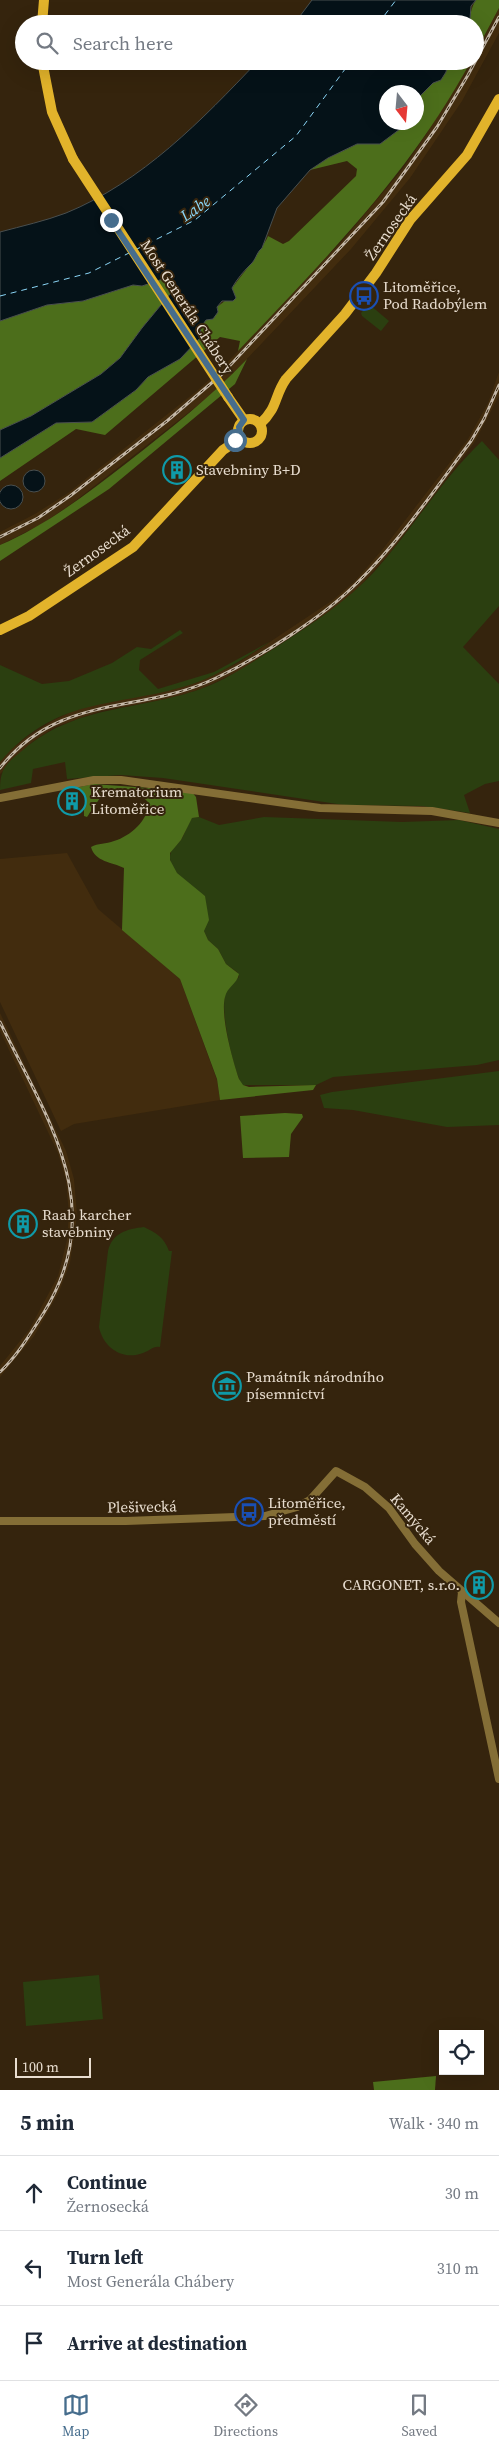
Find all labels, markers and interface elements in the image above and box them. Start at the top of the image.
search box [15,15,484,70]
icon: search [33,29,61,57]
text: Search here [73,30,173,56]
north arrow [379,85,424,130]
street label: Žernosecká [360,189,421,264]
water label: Labe [175,190,215,227]
route end [100,209,123,232]
street label: Most Generála Chábery [136,235,239,378]
place label: Litoměřice, Pod Radobýlem [383,276,488,314]
bus stop icon: Litoměřice, Pod Radobýlem [349,281,379,311]
route start [224,429,247,452]
building icon: Stavebniny B+D [162,455,192,485]
place label: Stavebniny B+D [196,459,301,480]
street label: Žernosecká [59,519,134,582]
place label: Krematorium Litoměřice [91,781,183,819]
building icon: Krematorium Litoměřice [57,786,87,816]
place label: Raab karcher stavebniny [42,1204,132,1242]
building icon: Raab karcher stavebniny [8,1209,38,1239]
place label: Památník národního písemnictví [246,1366,384,1404]
museum icon: Památník národního písemnictví [212,1371,242,1401]
street label: Kamýcká [386,1489,441,1549]
place label: Litoměřice, předměstí [268,1492,346,1530]
street label: Plešivecká [107,1495,177,1518]
bus stop icon: Litoměřice, předměstí [234,1497,264,1527]
building icon: CARGONET, s.r.o. [464,1570,494,1600]
place label: CARGONET, s.r.o. [343,1574,460,1595]
map controls [439,2030,484,2075]
button: locate [439,2030,484,2075]
scale bar [15,2055,91,2078]
text: 100 m [22,2057,59,2077]
text: 5 min [20,2108,75,2137]
text: Walk · 340 m [389,2112,479,2134]
text: Continue [67,2169,147,2195]
icon: ahead [20,2179,48,2207]
text: 30 m [445,2182,479,2204]
text: Žernosecká [67,2195,149,2217]
text: Turn left [67,2244,143,2270]
icon: left [20,2254,48,2282]
text: 310 m [437,2257,479,2279]
text: Most Generála Chábery [67,2270,234,2292]
icon: arrive [20,2329,48,2357]
text: Arrive at destination [67,2330,247,2356]
tab: Map [62,2391,90,2441]
tab: Directions [213,2391,278,2441]
tab: Saved [401,2391,437,2441]

